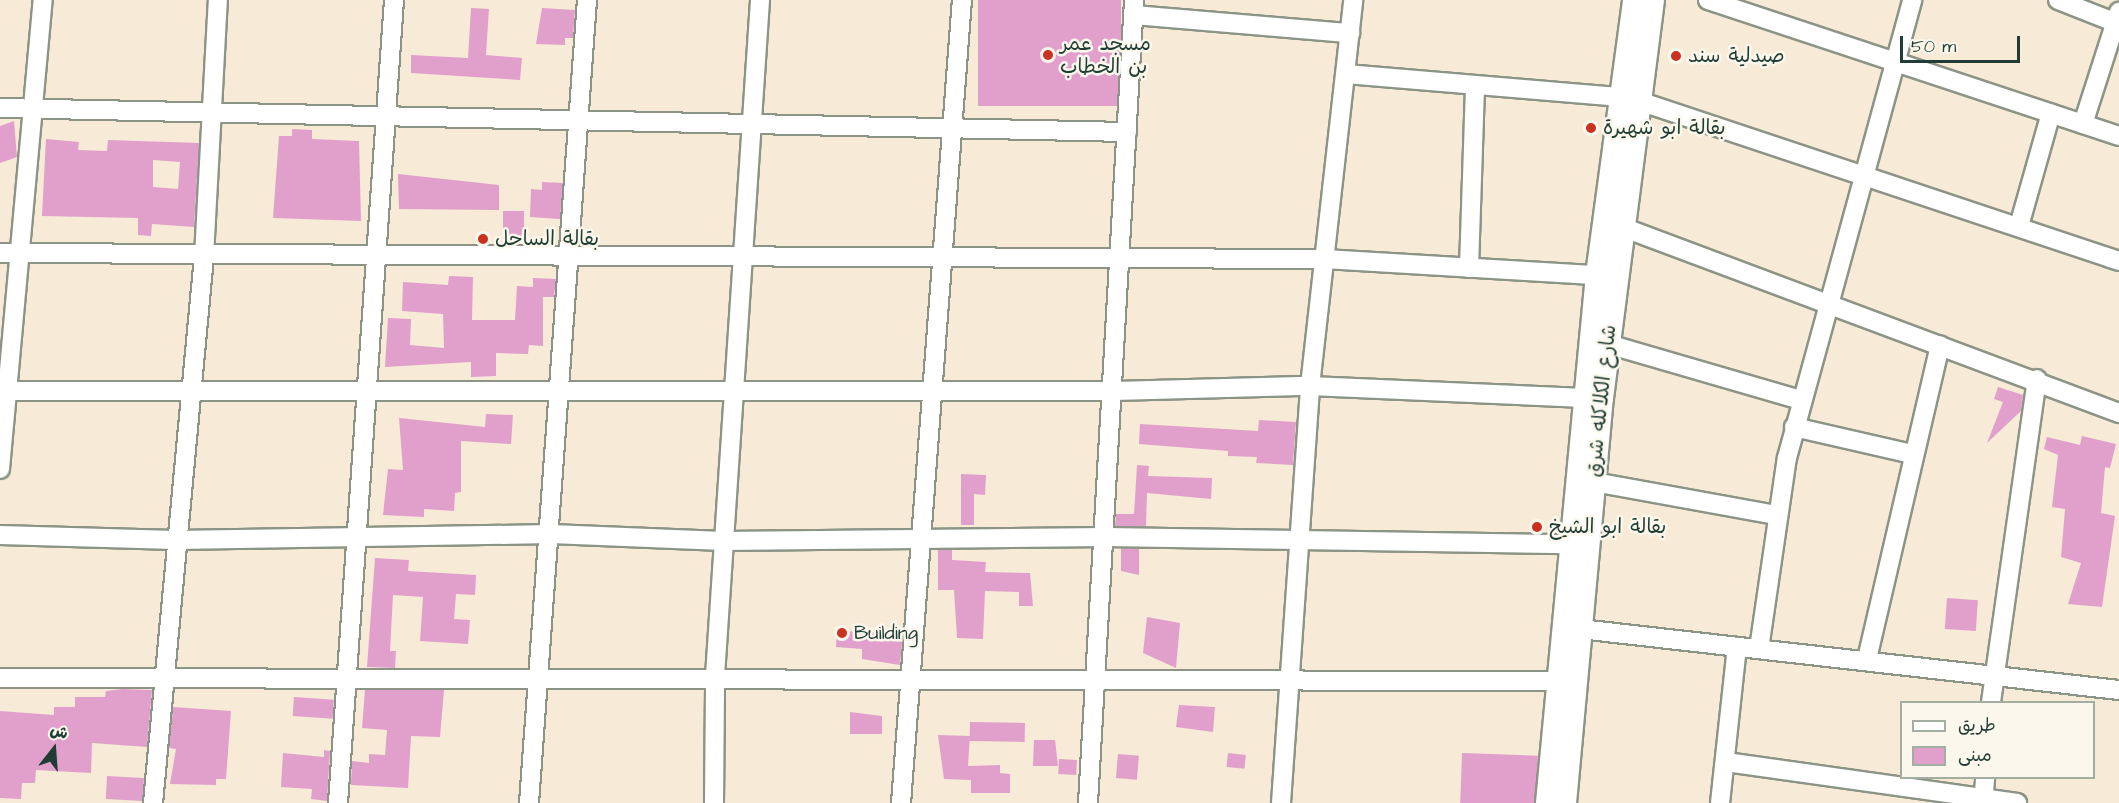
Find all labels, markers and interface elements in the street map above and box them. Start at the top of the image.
scale bar [1903,24,2023,62]
place label: مسجد عمر بن الخطاب [1060,32,1151,79]
text: 50 m [1911,34,1956,59]
place label: صيدلية سند [1688,44,1785,68]
marker: مسجد عمر بن الخطاب [1041,48,1055,62]
marker: صيدلية سند [1669,49,1683,63]
place label: بقالة ابو شهيرة [1603,116,1725,140]
marker: بقالة ابو شهيرة [1584,121,1598,135]
place label: بقالة الساحل [495,227,599,251]
marker: بقالة الساحل [476,232,490,246]
street label: شارع الكلاكله شرق [1582,324,1622,478]
place label: بقالة ابو الشيخ [1549,515,1666,539]
marker: بقالة ابو الشيخ [1530,520,1544,534]
place label: Building [854,621,918,645]
marker: Building [835,626,849,640]
legend [1900,701,2095,779]
text: طريق [1958,713,1996,738]
north arrow [24,719,84,779]
text: ش [48,719,71,745]
text: مبنى [1958,743,1992,768]

